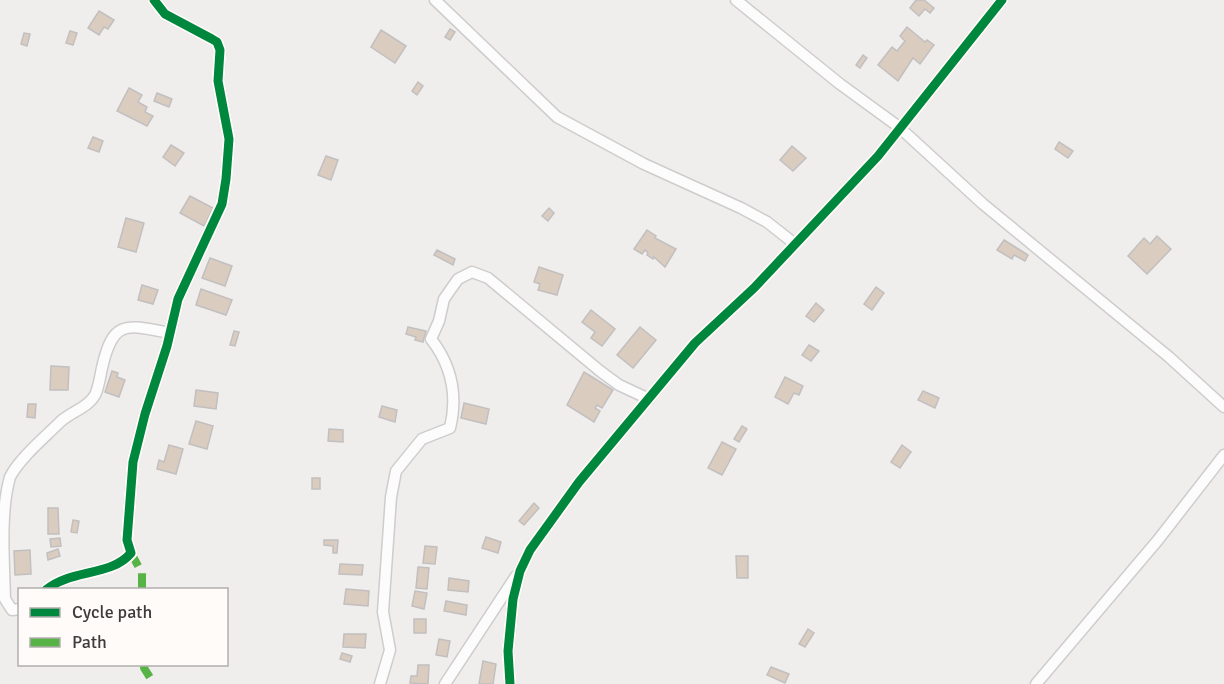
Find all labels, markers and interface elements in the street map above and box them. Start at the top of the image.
legend [18,588,228,666]
text: Cycle path [72,601,152,623]
text: Path [72,631,107,653]

